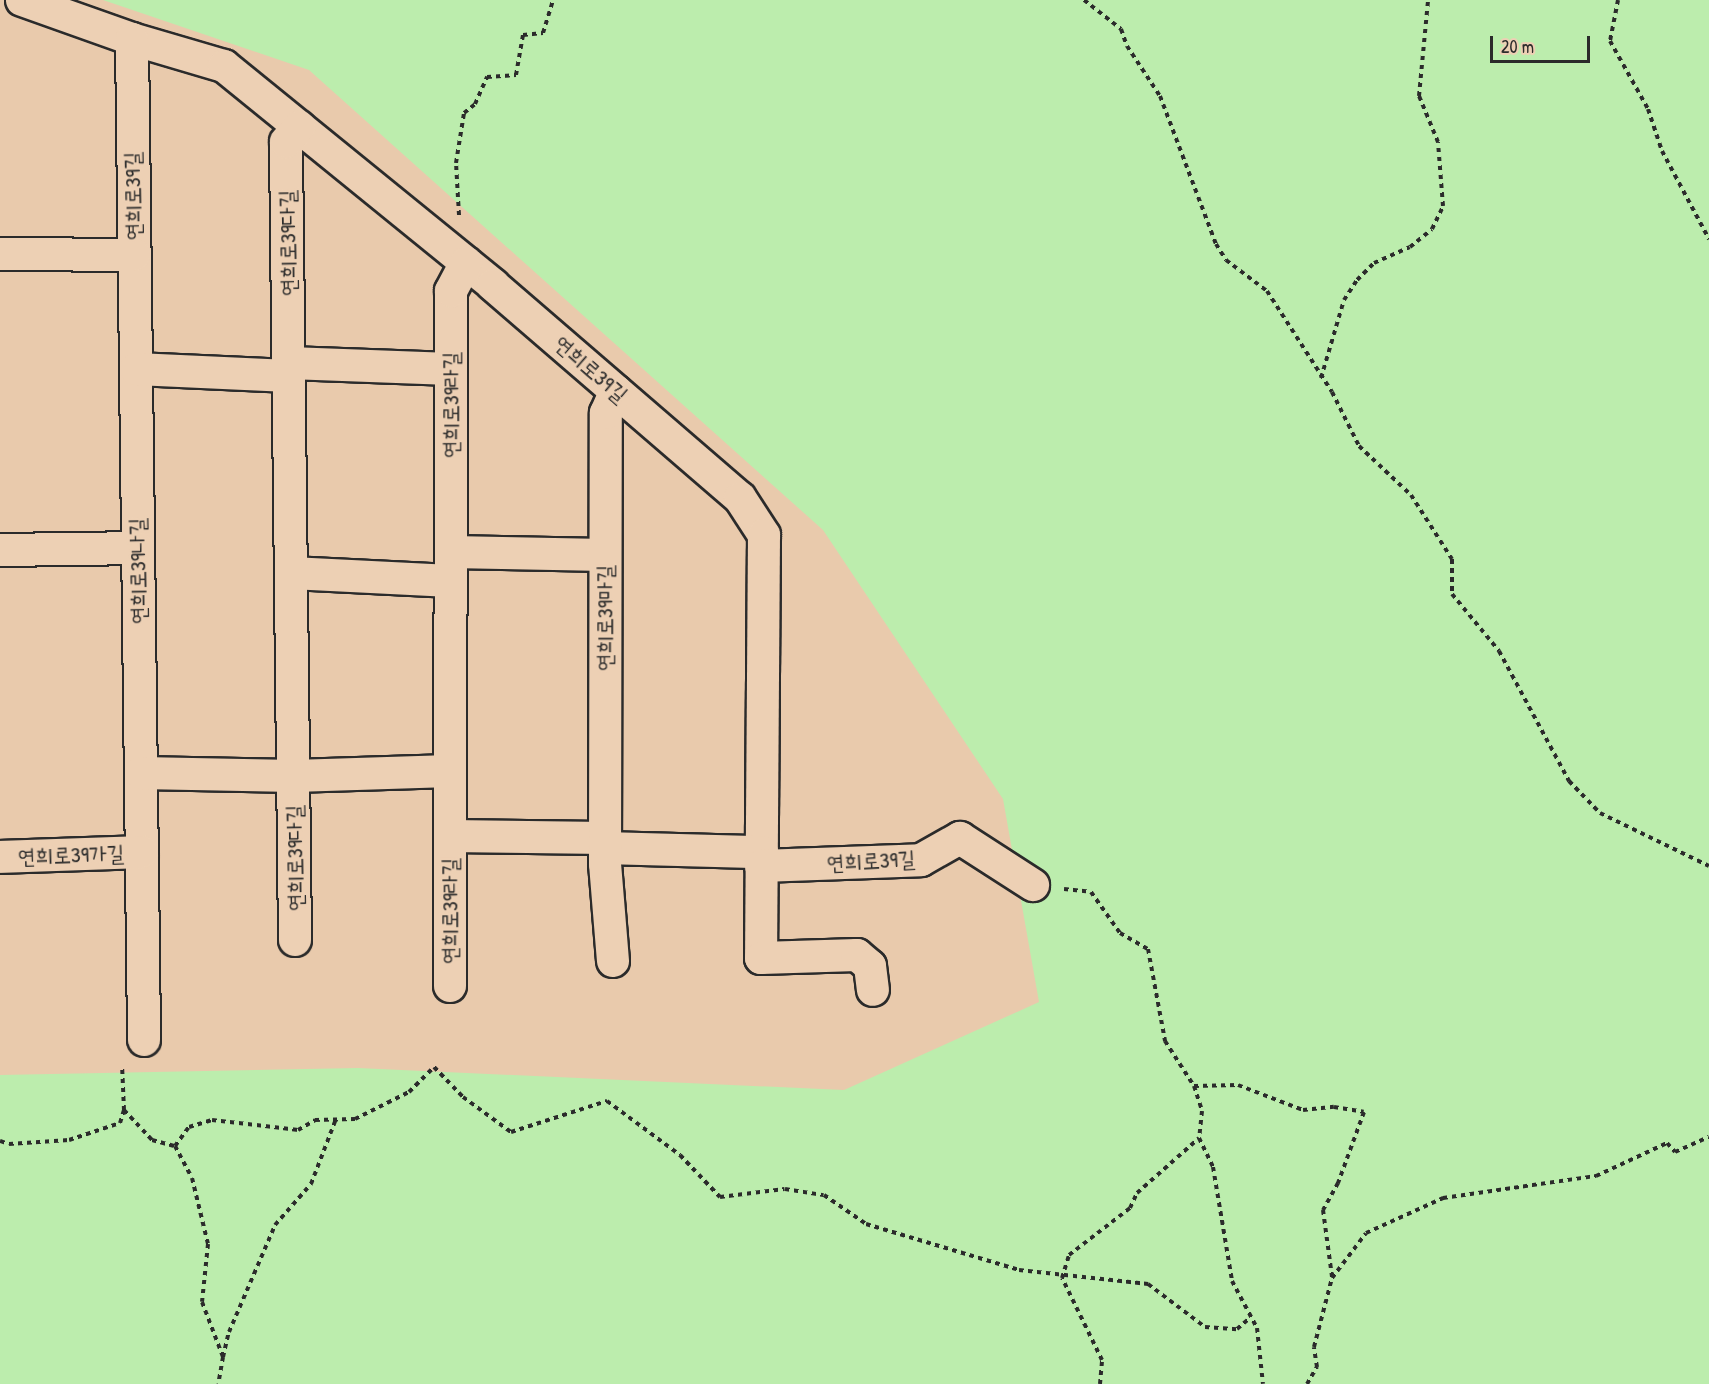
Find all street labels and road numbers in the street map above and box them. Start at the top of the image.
street label: 연희로39길 [119,151,147,241]
street label: 연희로39다길 [274,190,302,296]
street label: 연희로39길 [549,330,633,408]
street label: 연희로39라길 [438,352,464,458]
street label: 연희로39나길 [124,518,152,624]
street label: 연희로39마길 [592,565,618,671]
street label: 연희로39다길 [281,805,309,911]
street label: 연희로39가길 [17,840,125,870]
street label: 연희로39길 [826,845,916,877]
street label: 연희로39라길 [437,858,463,964]

